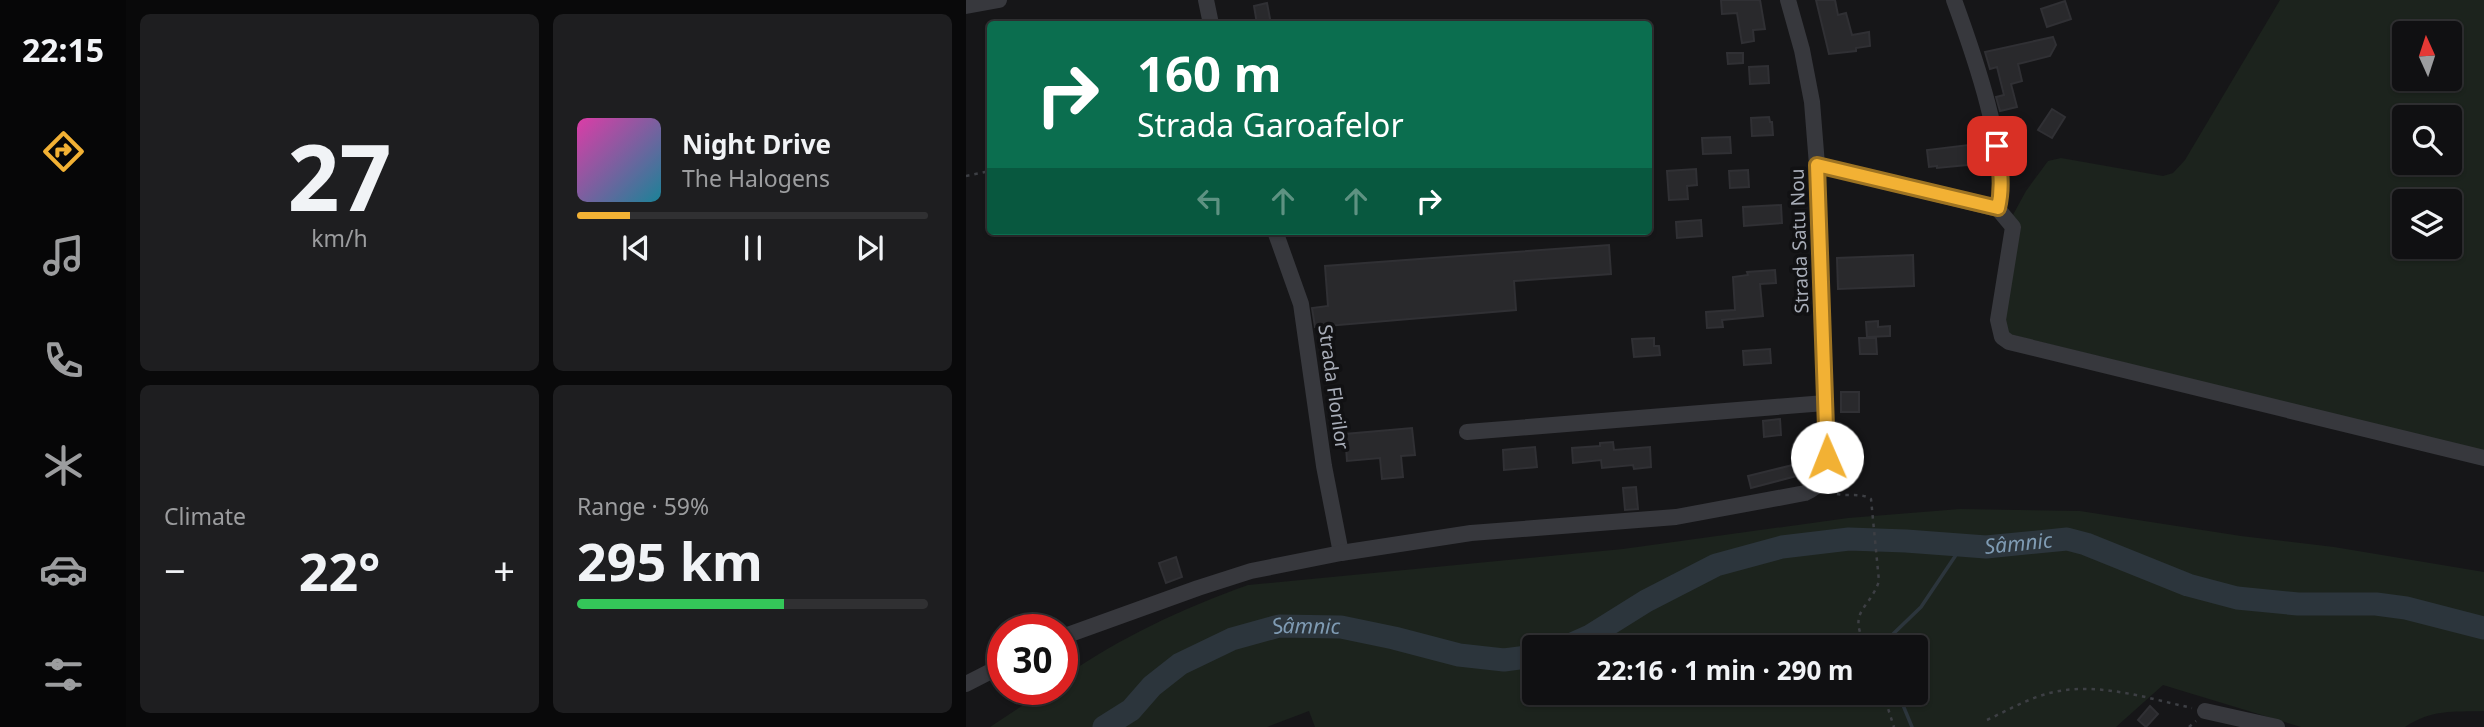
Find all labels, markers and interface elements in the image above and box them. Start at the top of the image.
north arrow [2392,21,2462,91]
map controls [2392,21,2462,259]
text: 22:15 [22,28,104,71]
text: 160 m [1137,40,1282,106]
icon: right [1022,49,1113,140]
text: Strada Garoafelor [1137,103,1404,146]
button: search [2392,105,2462,175]
text: 27 [287,114,392,238]
pin [1967,116,2027,176]
text: Night Drive [682,126,831,162]
icon: directions [39,127,88,176]
icon: arrive [1978,127,2016,165]
text: The Halogens [682,162,830,194]
street label: Strada Satu Nou [1783,168,1815,314]
icon: left [1191,182,1229,220]
icon: ahead [1264,182,1302,220]
icon: ahead [1337,182,1375,220]
icon: right [1410,182,1448,220]
button: layers [2392,189,2462,259]
text: km/h [311,222,368,254]
icon: previous [617,229,655,267]
icon: pause [734,229,772,267]
icon: next [851,229,889,267]
icon: music [39,231,88,280]
street label: Strada Florilor [1312,323,1356,451]
icon: phone [39,336,88,385]
position arrow [1790,420,1864,494]
icon: climate [39,441,88,490]
text: Range · 59% [577,490,709,522]
text: Climate [164,500,246,532]
text: 295 km [577,525,763,596]
water label: Sâmnic [1983,525,2054,560]
text: 22° [299,535,380,606]
text: − [164,544,186,596]
text: + [493,544,515,596]
icon: car [39,545,88,594]
water label: Sâmnic [1268,610,1341,640]
speed limit sign: 30 [987,614,1078,705]
icon: filters [39,650,88,699]
text: 22:16 · 1 min · 290 m [1597,652,1853,688]

